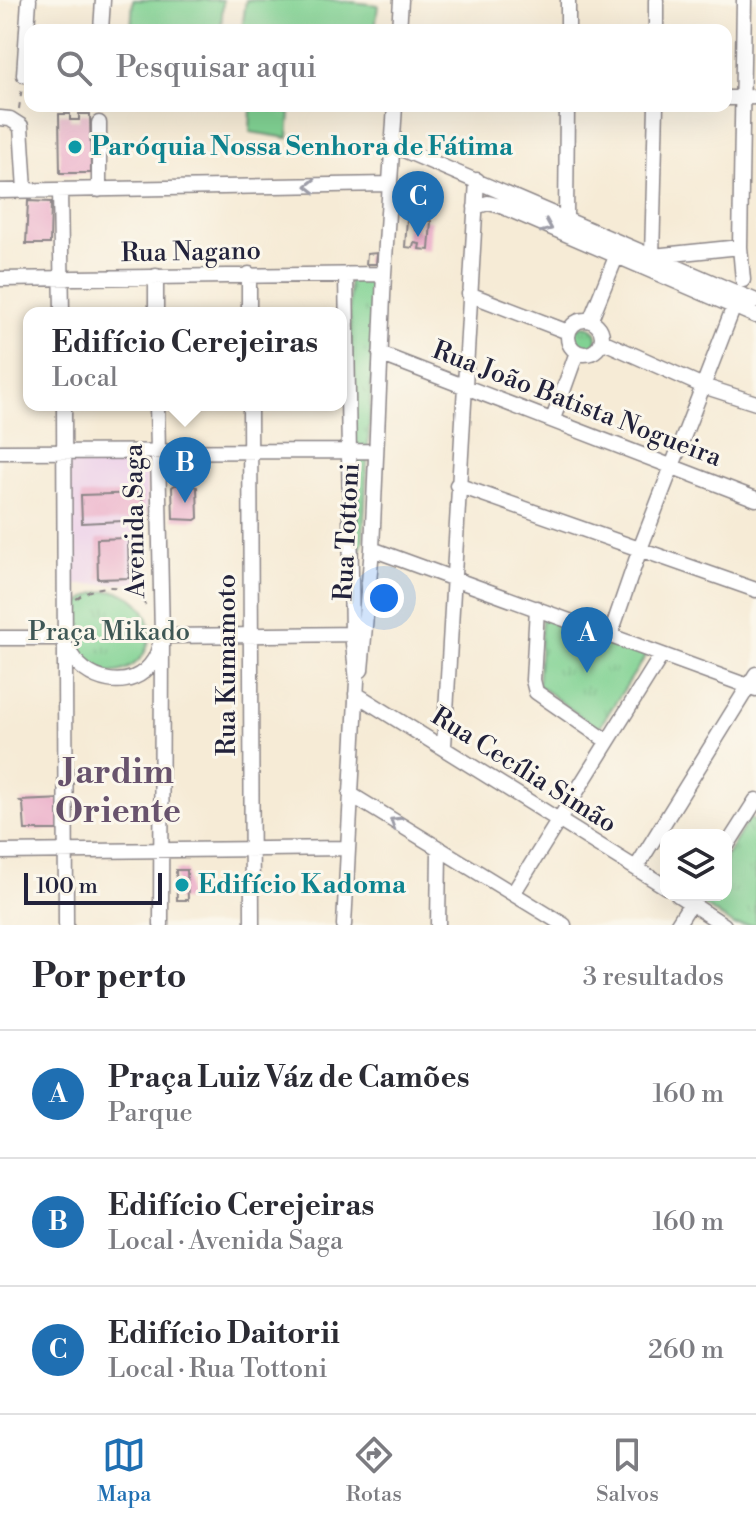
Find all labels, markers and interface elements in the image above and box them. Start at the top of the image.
search box [24,24,732,112]
icon: search [52,46,96,90]
text: Pesquisar aqui [116,49,317,87]
place label: Paróquia Nossa Senhora de Fátima [91,131,514,163]
marker: Paróquia Nossa Senhora de Fátima [66,138,84,156]
pin: C [392,171,444,237]
one-way arrow [304,177,317,194]
one-way arrow [539,217,553,233]
street label: Rua Nagano [121,235,261,269]
popup [23,307,347,411]
text: Edifício Cerejeiras [52,324,318,362]
street label: Rua João Batista Nogueira [428,334,727,474]
text: Local [52,362,118,394]
pin: B [159,437,211,503]
street label: Avenida Saga [118,443,152,599]
street label: Rua Tottoni [327,462,367,602]
street label: Rua Kumamoto [211,574,243,756]
your location [364,578,404,618]
pin: A [561,607,613,673]
park label: Praça Mikado [28,616,190,648]
street label: Rua Cecília Simão [425,700,623,840]
district label: Jardim Oriente [55,752,181,833]
one-way arrow [389,816,404,832]
map controls [660,829,732,901]
button: layers [660,829,732,901]
scale bar [24,869,162,905]
place label: Edifício Kadoma [198,869,407,901]
text: 100 m [36,873,98,900]
marker: Edifício Kadoma [173,876,191,894]
text: Por perto [32,956,187,998]
text: 3 resultados [583,961,724,993]
text: Praça Luiz Váz de Camões [108,1059,470,1097]
text: A [49,1078,67,1110]
text: 160 m [653,1078,724,1110]
text: Parque [108,1097,193,1129]
text: Edifício Cerejeiras [108,1187,374,1225]
text: B [48,1206,68,1238]
text: 160 m [653,1206,724,1238]
text: Local · Avenida Saga [108,1225,343,1257]
text: Edifício Daitorii [108,1315,340,1353]
text: C [49,1334,67,1366]
text: 260 m [648,1334,724,1366]
text: Local · Rua Tottoni [108,1353,327,1385]
tab: Mapa [97,1433,152,1508]
tab: Rotas [346,1433,402,1508]
tab: Salvos [596,1433,659,1508]

